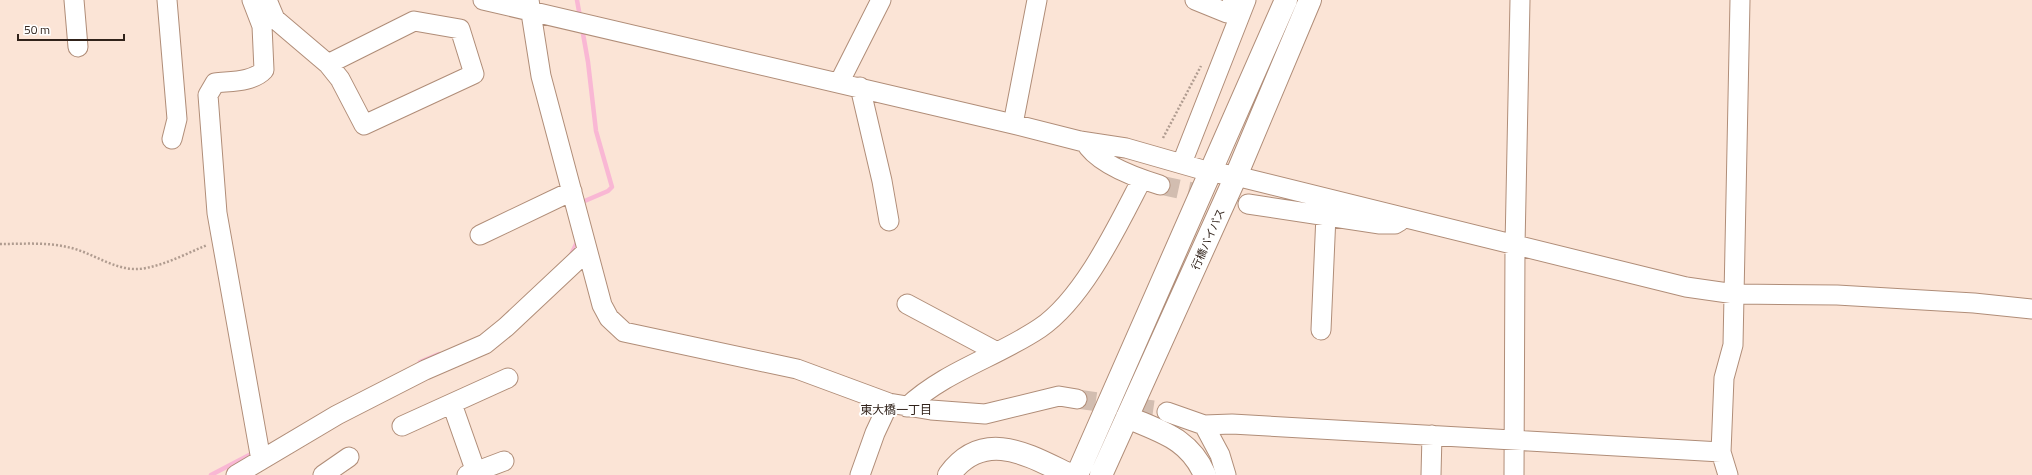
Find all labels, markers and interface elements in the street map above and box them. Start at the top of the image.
scale bar [18,16,124,42]
text: 50 m [24,20,50,39]
street label: 行橋バイパス [1187,206,1229,272]
district label: 東大橋一丁目 [860,400,932,419]

